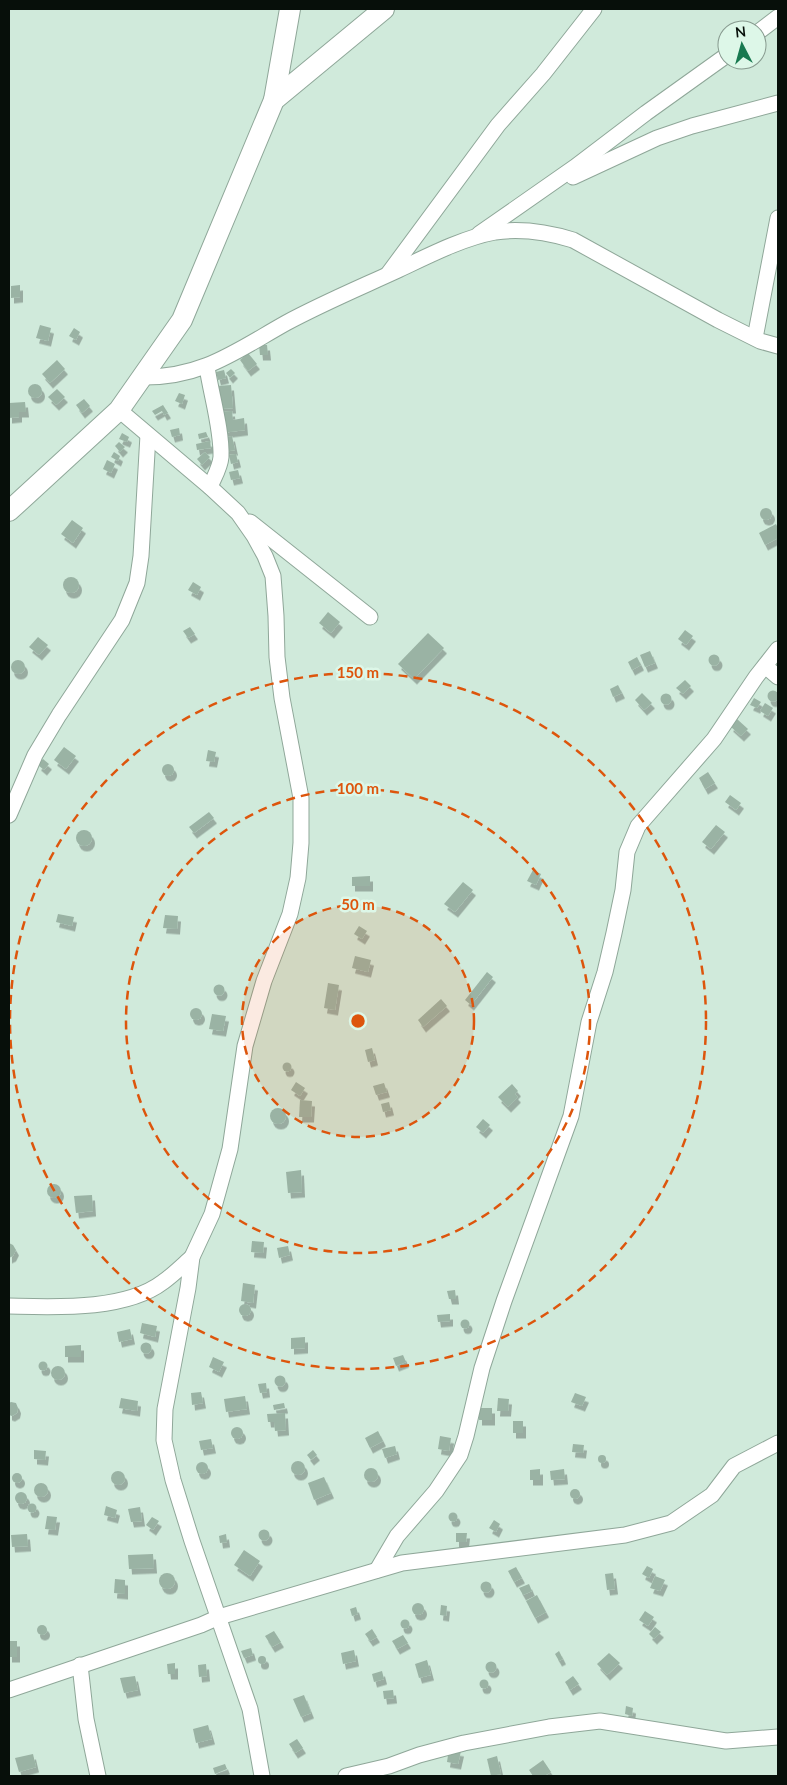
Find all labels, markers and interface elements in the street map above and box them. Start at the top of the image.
north arrow [717,20,767,70]
text: N [734,23,747,41]
text: 150 m [337,663,379,681]
text: 100 m [337,779,379,797]
text: 50 m [341,895,375,913]
centre of rings [349,1012,367,1030]

